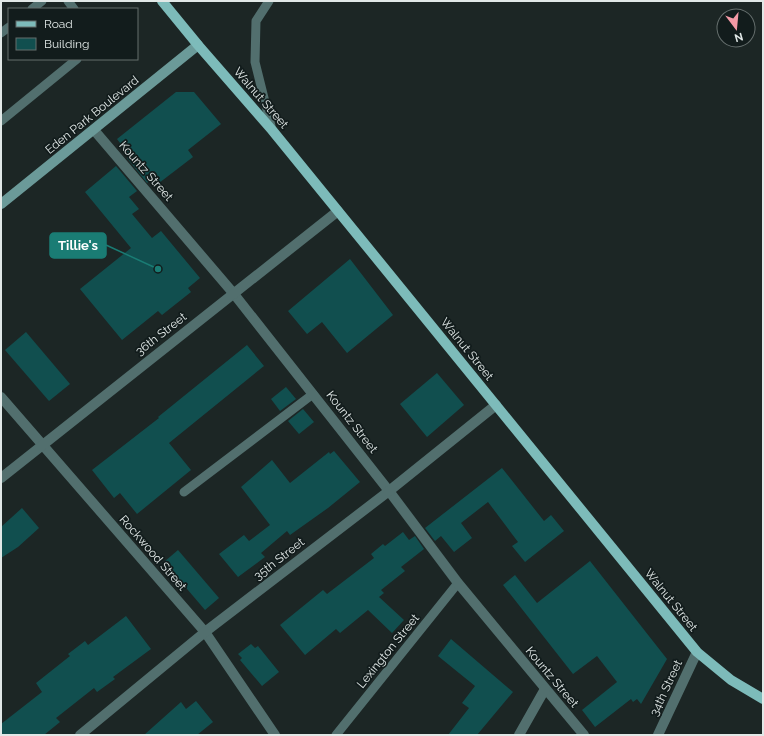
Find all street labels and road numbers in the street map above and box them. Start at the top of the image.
street label: Walnut Street [231,65,291,131]
street label: Eden Park Boulevard [43,73,141,157]
street label: Kountz Street [116,138,176,204]
street label: 36th Street [133,310,189,358]
street label: Walnut Street [438,315,496,383]
street label: Kountz Street [323,388,381,456]
street label: Rockwood Street [116,512,190,594]
street label: 35th Street [251,535,307,583]
street label: Walnut Street [642,566,700,634]
street label: Lexington Street [354,611,422,691]
street label: Kountz Street [523,644,581,710]
street label: 34th Street [647,658,685,718]

